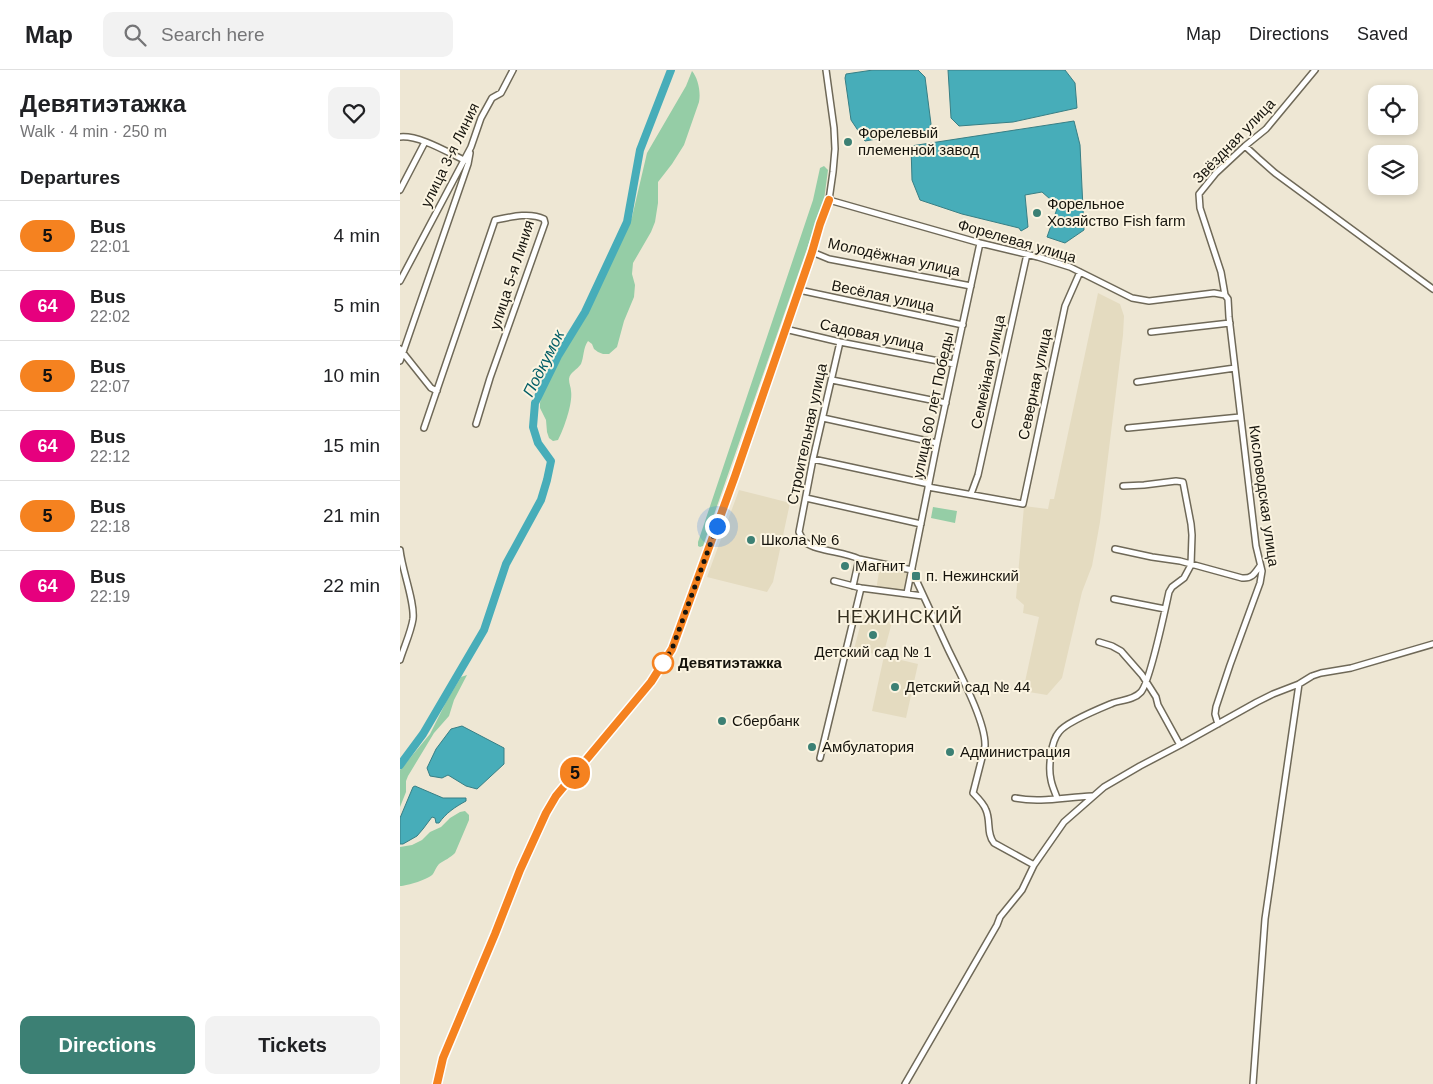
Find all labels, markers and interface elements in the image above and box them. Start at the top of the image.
search box [103,12,453,57]
text: Map [25,21,73,48]
icon: search [121,21,149,49]
text: Search here [161,24,265,45]
text: Map [1186,24,1221,44]
text: Directions [1249,24,1329,44]
text: Saved [1357,24,1408,44]
map controls [1368,85,1418,195]
button: locate [1368,85,1418,135]
button: heart [328,87,380,139]
text: Девятиэтажка [20,90,186,117]
street label: Звёздная улица [1189,94,1279,186]
street label: улица 3-я Линия [417,100,482,210]
text: Walk · 4 min · 250 m [20,123,167,140]
place label: Форелевый племенной завод [858,124,979,158]
marker: Форелевый племенной завод [842,136,854,148]
button: layers [1368,145,1418,195]
text: Departures [20,167,120,188]
place label: Форельное Хозяйство Fish farm [1047,195,1186,229]
marker: Форельное Хозяйство Fish farm [1031,207,1043,219]
street label: Форелевая улица [956,215,1079,266]
text: Bus [90,216,126,237]
street label: улица 5-я Линия [486,218,537,332]
text: 4 min [334,225,380,246]
text: 5 [42,226,53,246]
street label: Молодёжная улица [826,234,962,279]
text: 22:01 [90,238,130,255]
street label: Весёлая улица [830,276,937,315]
text: Bus [90,286,126,307]
text: 5 min [334,295,380,316]
text: 64 [37,296,58,316]
text: 22:02 [90,308,130,325]
street label: Семейная улица [967,313,1008,431]
street label: Садовая улица [818,315,926,354]
water label: Подкумок [519,326,568,399]
street label: Северная улица [1014,326,1055,441]
street label: улица 60 лет Победы [909,330,956,480]
text: Bus [90,356,126,377]
street label: Строительная улица [783,361,830,506]
text: 10 min [323,365,380,386]
text: 5 [42,366,53,386]
text: 22:07 [90,378,130,395]
street label: Кисловодская улица [1246,424,1283,568]
text: Bus [90,426,126,447]
text: 15 min [323,435,380,456]
text: 64 [37,436,58,456]
text: 22:12 [90,448,130,465]
text: Bus [90,496,126,517]
text: 21 min [323,505,380,526]
text: 5 [42,506,53,526]
your location [705,514,730,539]
text: 22:18 [90,518,130,535]
place label: Школа № 6 [761,531,839,548]
marker: Школа № 6 [745,534,757,546]
place label: Магнит [855,557,905,574]
marker: Магнит [839,560,851,572]
text: Bus [90,566,126,587]
place label: п. Нежинский [926,567,1019,584]
marker: п. Нежинский [910,570,922,582]
text: 22 min [323,575,380,596]
text: 64 [37,576,58,596]
text: 22:19 [90,588,130,605]
district label: НЕЖИНСКИЙ [837,606,963,627]
marker: Детский сад № 1 [867,629,879,641]
place label: Детский сад № 1 [814,643,932,660]
marker: Девятиэтажка [652,652,674,674]
place label: Девятиэтажка [678,654,782,671]
place label: Детский сад № 44 [905,678,1030,695]
marker: Детский сад № 44 [889,681,901,693]
place label: Сбербанк [732,712,800,729]
marker: Сбербанк [716,715,728,727]
place label: Амбулатория [822,738,914,755]
marker: Амбулатория [806,741,818,753]
place label: Администрация [960,743,1070,760]
marker: Администрация [944,746,956,758]
line badge: 5 [559,757,591,789]
text: 5 [570,763,580,783]
button: Directions [20,1016,195,1074]
button: Tickets [205,1016,380,1074]

